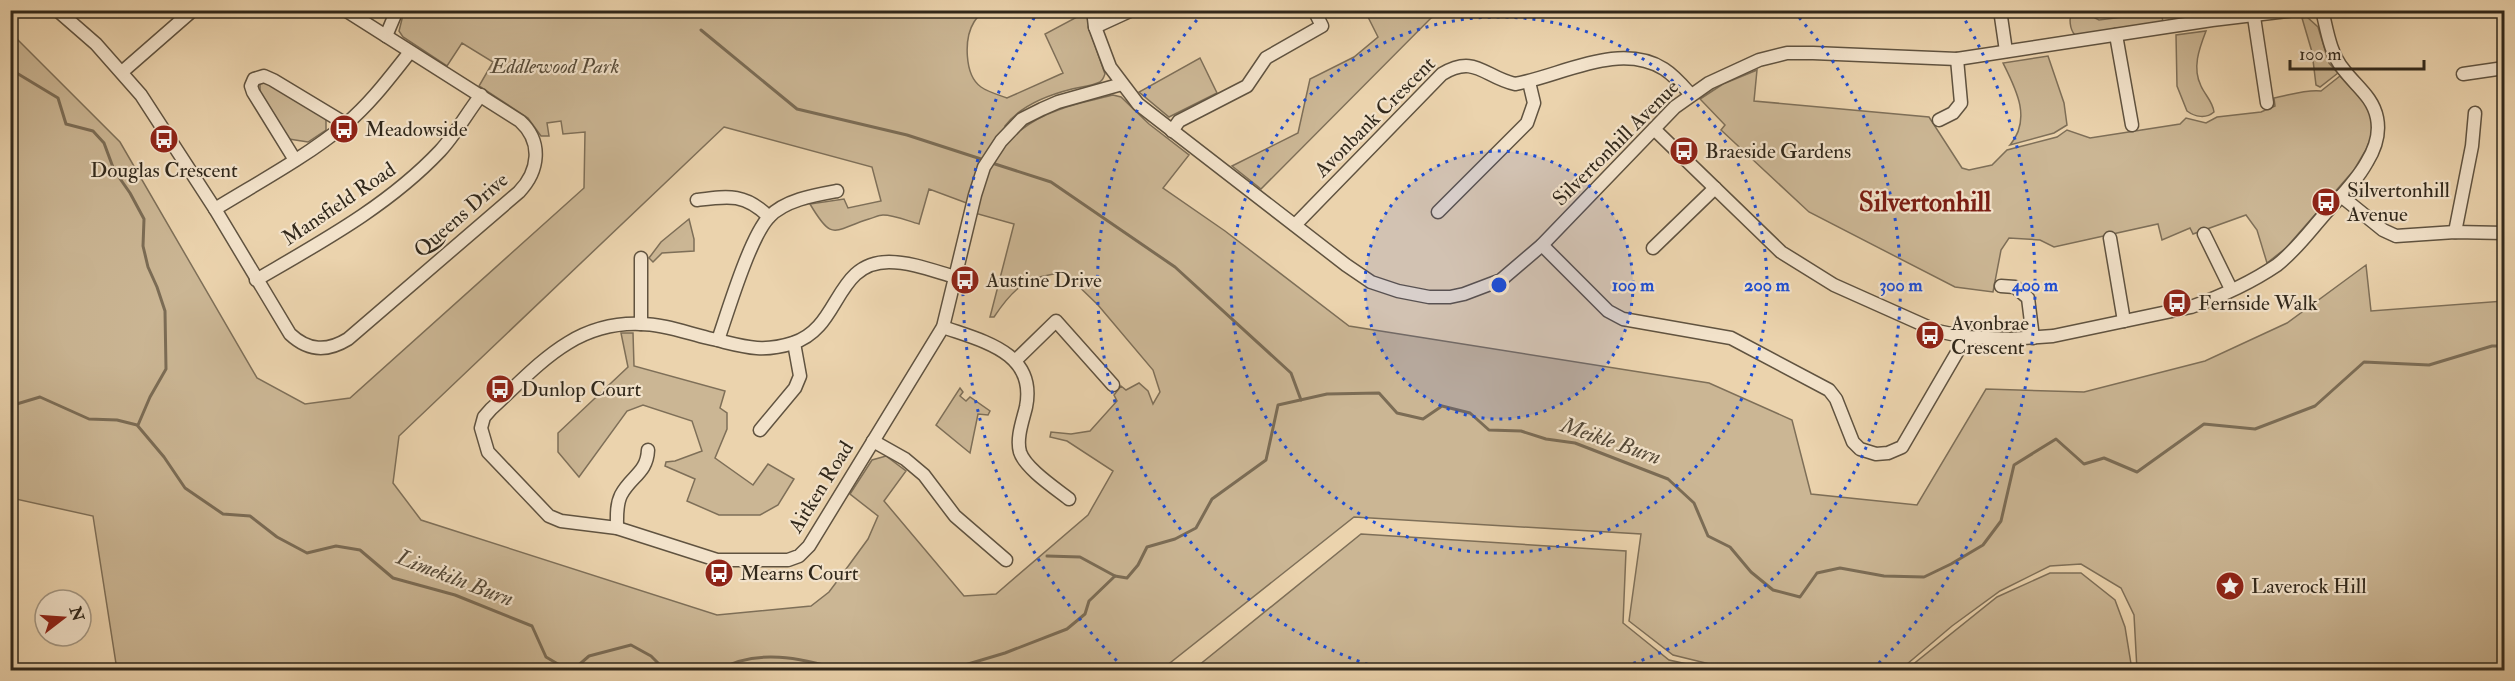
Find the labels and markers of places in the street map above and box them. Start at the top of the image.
bus stop icon: Meadowside [328,113,360,145]
place label: Meadowside [365,116,468,143]
bus stop icon: Douglas Crescent [148,123,180,155]
bus stop icon: Braeside Gardens [1668,135,1700,167]
place label: Braeside Gardens [1705,138,1851,165]
place label: Douglas Crescent [90,157,238,184]
place label: Silvertonhill Avenue [2346,177,2451,228]
bus stop icon: Silvertonhill Avenue [2310,186,2342,218]
bus stop icon: Austine Drive [949,264,981,296]
place label: Austine Drive [985,267,1102,294]
centre of rings [1489,275,1509,295]
bus stop icon: Fernside Walk [2161,287,2193,319]
place label: Fernside Walk [2198,290,2318,317]
place label: Avonbrae Crescent [1950,310,2029,361]
bus stop icon: Avonbrae Crescent [1914,319,1946,351]
bus stop icon: Dunlop Court [484,373,516,405]
place label: Dunlop Court [521,376,641,403]
bus stop icon: Mearns Court [703,557,735,589]
place label: Mearns Court [740,560,859,587]
place icon: Laverock Hill [2214,570,2246,602]
place label: Laverock Hill [2251,573,2367,600]

